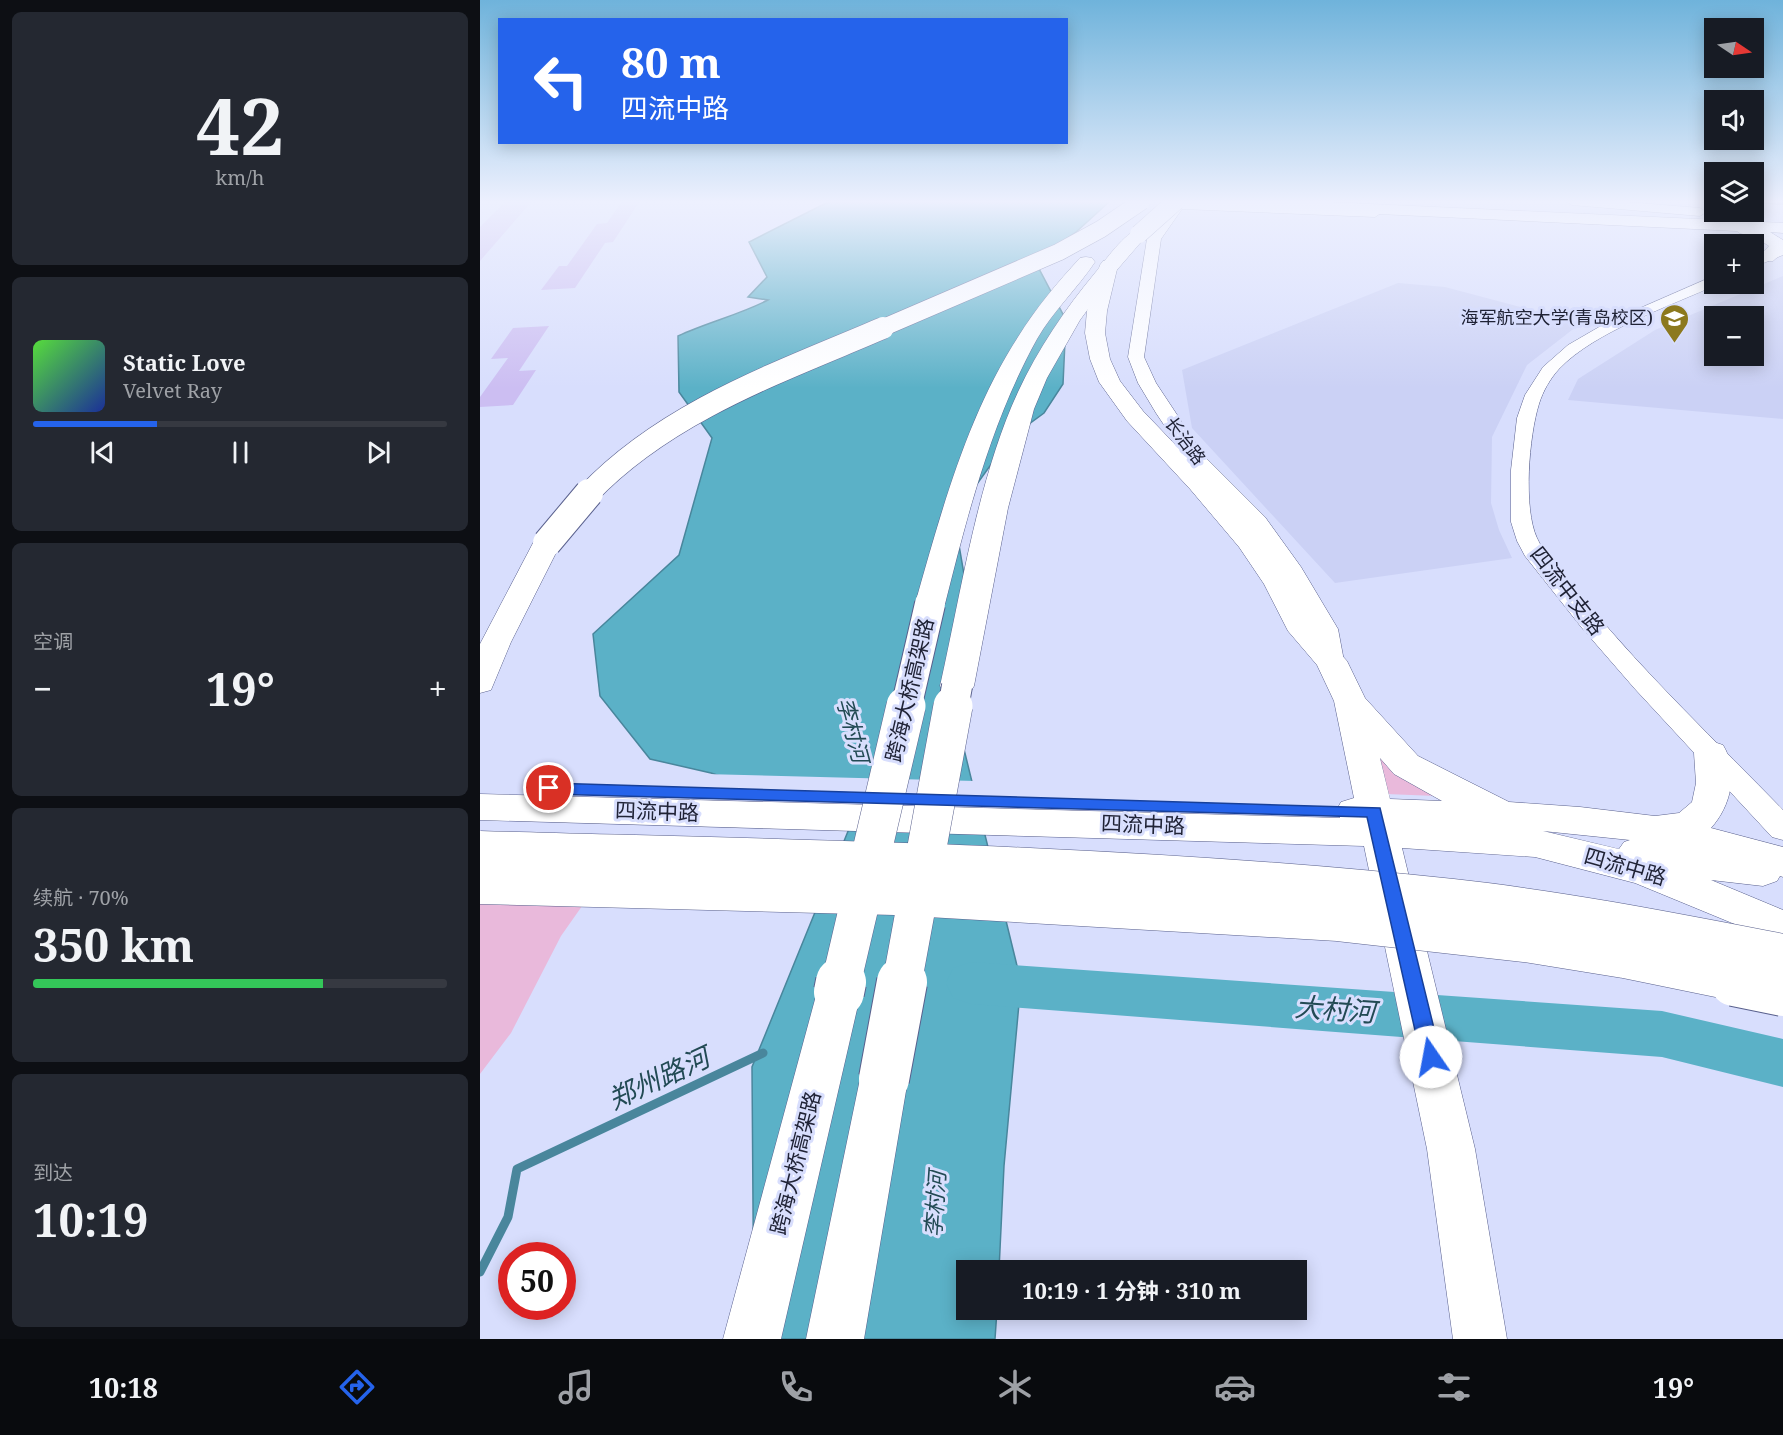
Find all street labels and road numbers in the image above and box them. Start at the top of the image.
street label: 长治路 [1160,412,1212,469]
street label: 四流中支路 [1524,540,1611,640]
street label: 跨海大桥高架路 [879,615,939,765]
street label: 四流中路 [615,796,699,826]
street label: 四流中路 [1101,809,1185,839]
street label: 四流中路 [1581,841,1670,891]
street label: 跨海大桥高架路 [764,1088,826,1237]

